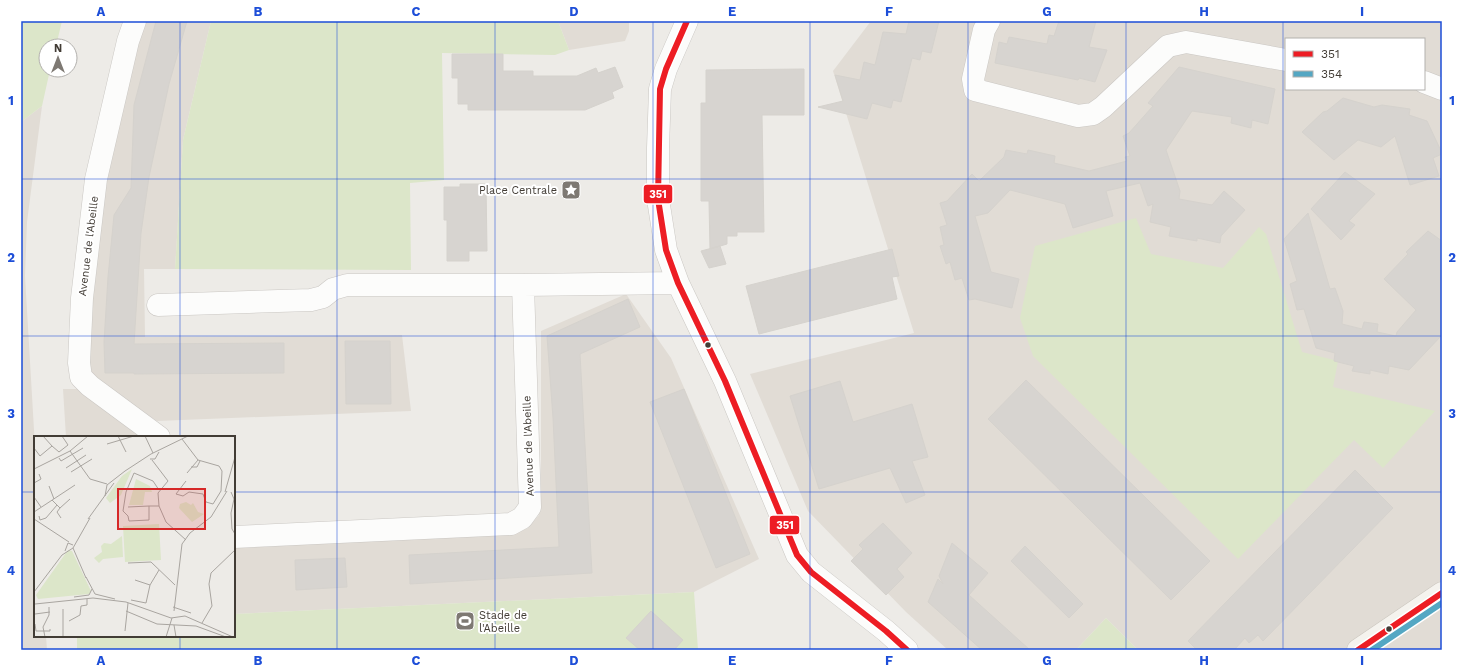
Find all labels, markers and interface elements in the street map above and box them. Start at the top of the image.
text: A [97,4,106,19]
text: B [254,4,263,19]
text: C [412,4,421,19]
text: D [569,4,579,19]
text: E [728,4,736,19]
text: F [885,4,893,19]
text: G [1042,4,1052,19]
text: H [1199,4,1209,19]
text: I [1360,4,1364,19]
north arrow [38,38,78,78]
legend [1285,38,1425,90]
text: N [54,42,62,55]
text: 351 [1321,47,1340,61]
text: 354 [1321,67,1342,81]
text: 1 [8,93,14,108]
text: 1 [1449,93,1455,108]
place icon: Place Centrale [560,179,582,201]
place label: Place Centrale [479,184,557,197]
line badge: 351 [643,184,673,204]
text: 351 [649,188,667,201]
street label: Avenue de l'Abeille [76,195,101,297]
text: 2 [7,250,15,265]
text: 2 [1448,250,1456,265]
unlabelled marker [703,340,713,350]
street label: Avenue de l'Abeille [520,395,537,497]
text: 3 [7,406,15,421]
text: 3 [1448,406,1456,421]
inset map [34,436,235,637]
line badge: 351 [769,515,800,535]
text: 351 [776,519,794,532]
text: 4 [7,563,16,578]
text: 4 [1448,563,1457,578]
place label: Stade de l'Abeille [479,609,527,635]
sports icon: Stade de l'Abeille [454,610,476,632]
unlabelled marker [1384,624,1394,634]
text: A [97,653,106,668]
text: B [254,653,263,668]
text: C [412,653,421,668]
text: D [569,653,579,668]
text: E [728,653,736,668]
text: F [885,653,893,668]
text: G [1042,653,1052,668]
text: H [1199,653,1209,668]
text: I [1360,653,1364,668]

